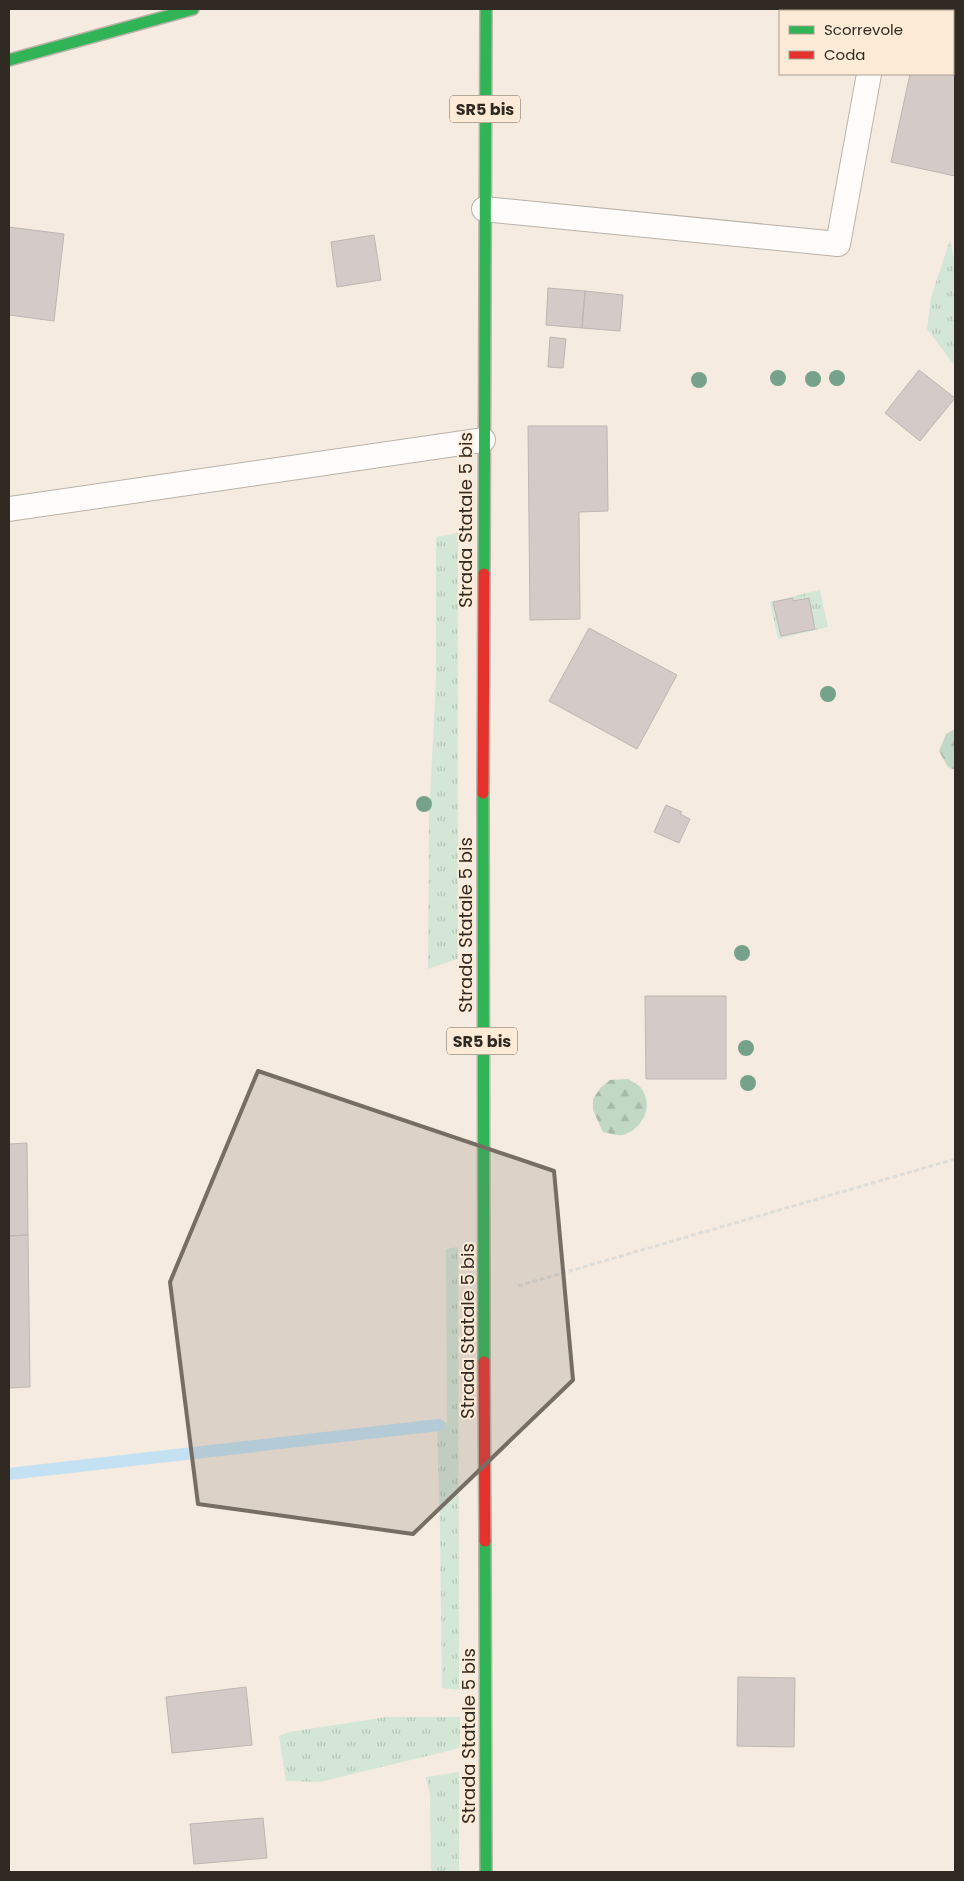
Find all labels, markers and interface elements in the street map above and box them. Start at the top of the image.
legend [779,10,954,75]
text: Scorrevole [824,19,903,40]
text: Coda [824,44,865,65]
road number: SR5 bis [450,96,520,122]
street label: Strada Statale 5 bis [453,432,478,608]
street label: Strada Statale 5 bis [453,837,478,1013]
road number: SR5 bis [447,1028,517,1054]
street label: Strada Statale 5 bis [455,1243,480,1419]
street label: Strada Statale 5 bis [456,1648,481,1824]

